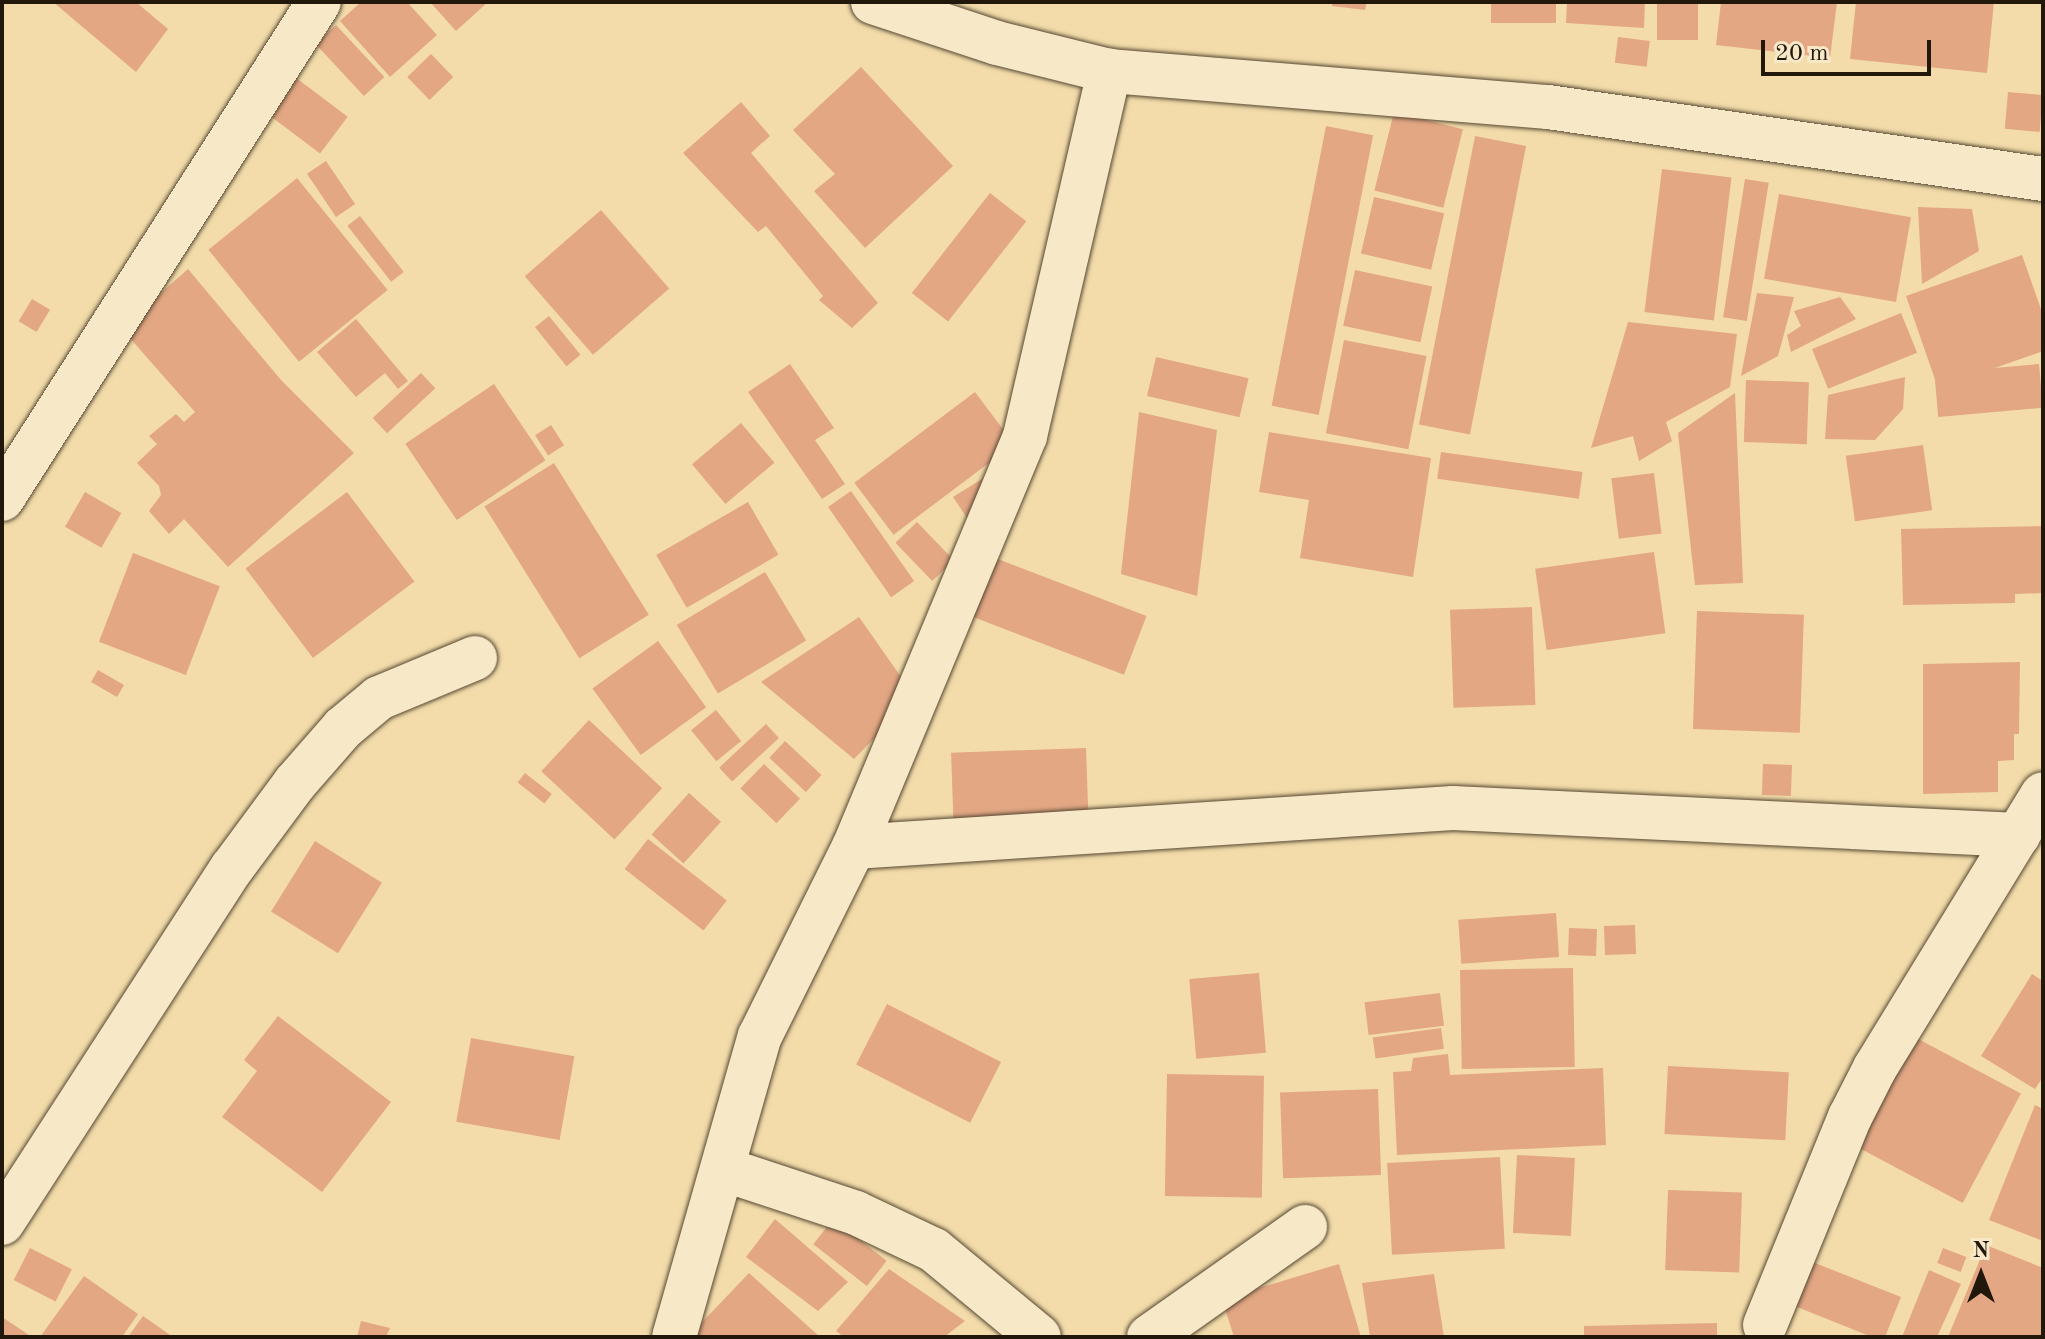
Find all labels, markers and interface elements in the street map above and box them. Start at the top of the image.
scale bar [1765,24,1935,74]
text: 20 m [1775,42,1829,66]
north arrow [1941,1235,2021,1315]
text: N [1973,1240,1989,1262]

